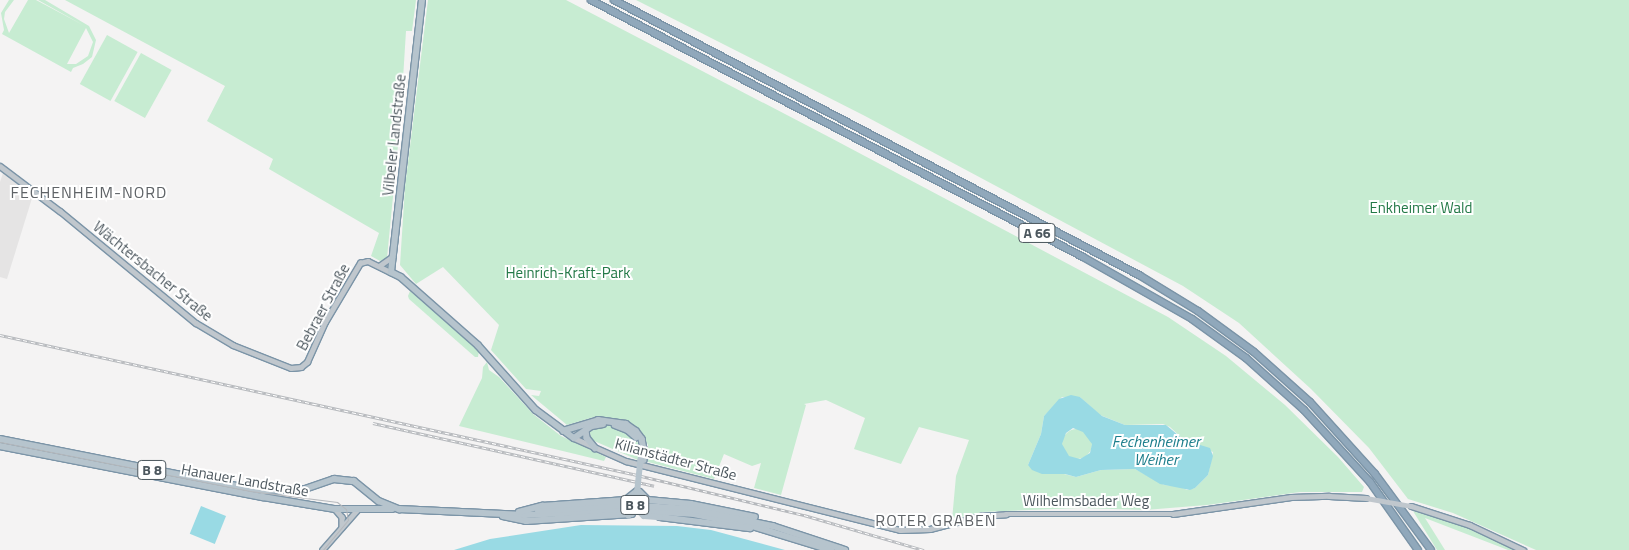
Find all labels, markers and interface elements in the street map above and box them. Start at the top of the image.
street label: Vilbeler Landstraße [379,73,409,197]
district label: FECHENHEIM-NORD [9,182,169,202]
park label: Enkheimer Wald [1369,199,1473,217]
street label: Wächtersbacher Straße [90,217,216,325]
road number: A 66 [1018,222,1056,244]
street label: Bebraer Straße [293,261,353,353]
park label: Heinrich-Kraft-Park [506,264,630,282]
water label: Fechenheimer Weiher [1112,431,1200,469]
street label: Kilianstädter Straße [613,434,739,484]
road number: B 8 [137,458,167,482]
street label: Hanauer Landstraße [180,460,310,500]
street label: Wilhelmsbader Weg [1023,492,1149,510]
road number: B 8 [620,494,650,516]
district label: ROTER GRABEN [874,510,998,530]

